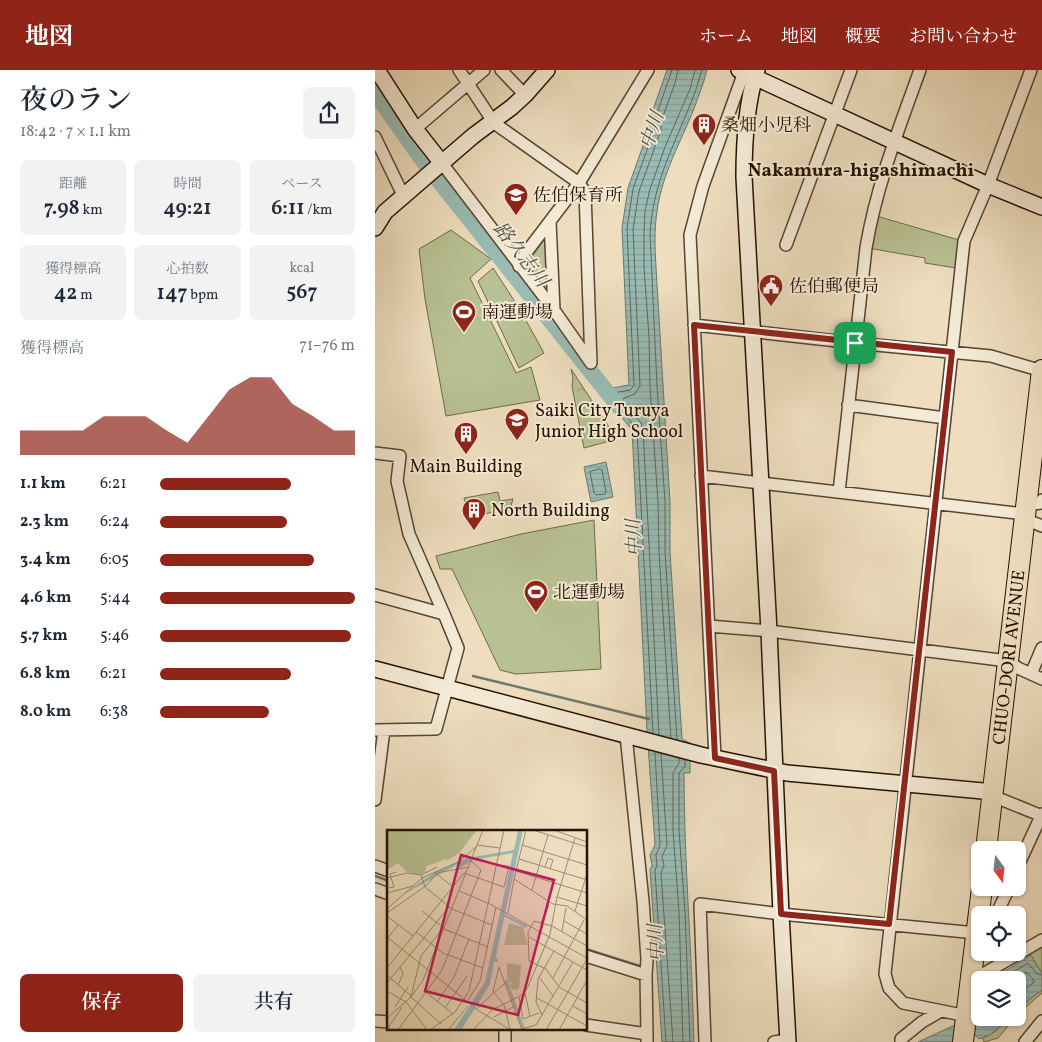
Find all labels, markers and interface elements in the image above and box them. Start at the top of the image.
text: 地図 [25,21,73,55]
text: ホーム [699,25,753,50]
text: 地図 [781,25,817,50]
text: 概要 [845,25,881,50]
text: お問い合わせ [909,25,1017,50]
text: 夜のラン [20,82,132,121]
button: share [303,87,355,139]
water label: 中川 [634,107,672,153]
building icon: 桑畑小児科 [691,112,717,146]
place label: 桑畑小児科 [721,114,811,139]
text: 18:42 · 7 × 1.1 km [20,121,131,143]
district label: Nakamura-higashimachi [748,158,975,184]
text: 距離 [59,175,87,194]
text: 時間 [173,175,201,194]
text: ペース [281,175,322,194]
school or university icon: 佐伯保育所 [503,182,529,216]
place label: 佐伯保育所 [533,184,623,209]
text: 7.98 [44,194,80,223]
text: 49:21 [163,194,212,223]
text: 6:11 [271,194,305,223]
text: km [80,201,103,220]
text: /km [305,201,332,220]
water label: 路久志川 [487,217,555,295]
text: kcal [289,259,314,278]
text: 獲得標高 [45,260,101,279]
text: 心拍数 [166,260,208,279]
public building icon: 佐伯郵便局 [758,273,784,307]
place label: 佐伯郵便局 [789,275,879,300]
text: 567 [286,278,318,307]
text: 42 [54,279,77,308]
text: 147 [157,279,188,308]
text: m [77,286,93,305]
text: bpm [188,286,218,305]
sports icon: 南運動場 [451,299,477,333]
place label: 南運動場 [481,301,553,326]
pin [834,322,876,364]
icon: arrive [841,329,869,357]
text: 71–76 m [299,335,355,357]
text: 獲得標高 [20,338,84,360]
place label: Saiki City Turuya Junior High School [535,399,683,445]
school or university icon: Saiki City Turuya Junior High School [504,407,530,441]
building icon: Main Building [453,421,479,455]
place label: Main Building [409,455,523,480]
text: 1.1 km [20,473,66,495]
text: 6:21 [100,473,127,495]
building icon: North Building [461,497,487,531]
place label: North Building [491,499,610,524]
text: 2.3 km [20,511,69,533]
text: 6:24 [100,511,130,533]
water label: 中川 [621,516,649,558]
text: 3.4 km [20,549,71,571]
text: 6:05 [100,549,129,571]
street label: CHUO-DORI AVENUE [987,569,1033,746]
sports icon: 北運動場 [523,579,549,613]
place label: 北運動場 [553,581,625,606]
text: 4.6 km [20,587,71,609]
text: 5:44 [100,587,131,609]
text: 5.7 km [20,625,68,647]
text: 5:46 [100,625,129,647]
text: 6.8 km [20,663,70,685]
text: 6:21 [100,663,127,685]
text: 8.0 km [20,701,71,723]
text: 6:38 [100,701,128,723]
inset map [387,830,587,1030]
north arrow [971,841,1026,896]
map controls [971,841,1026,1026]
button: locate [971,906,1026,961]
water label: 中川 [643,921,671,963]
button: layers [971,971,1026,1026]
button: 保存 [20,974,183,1032]
button: 共有 [193,974,355,1032]

